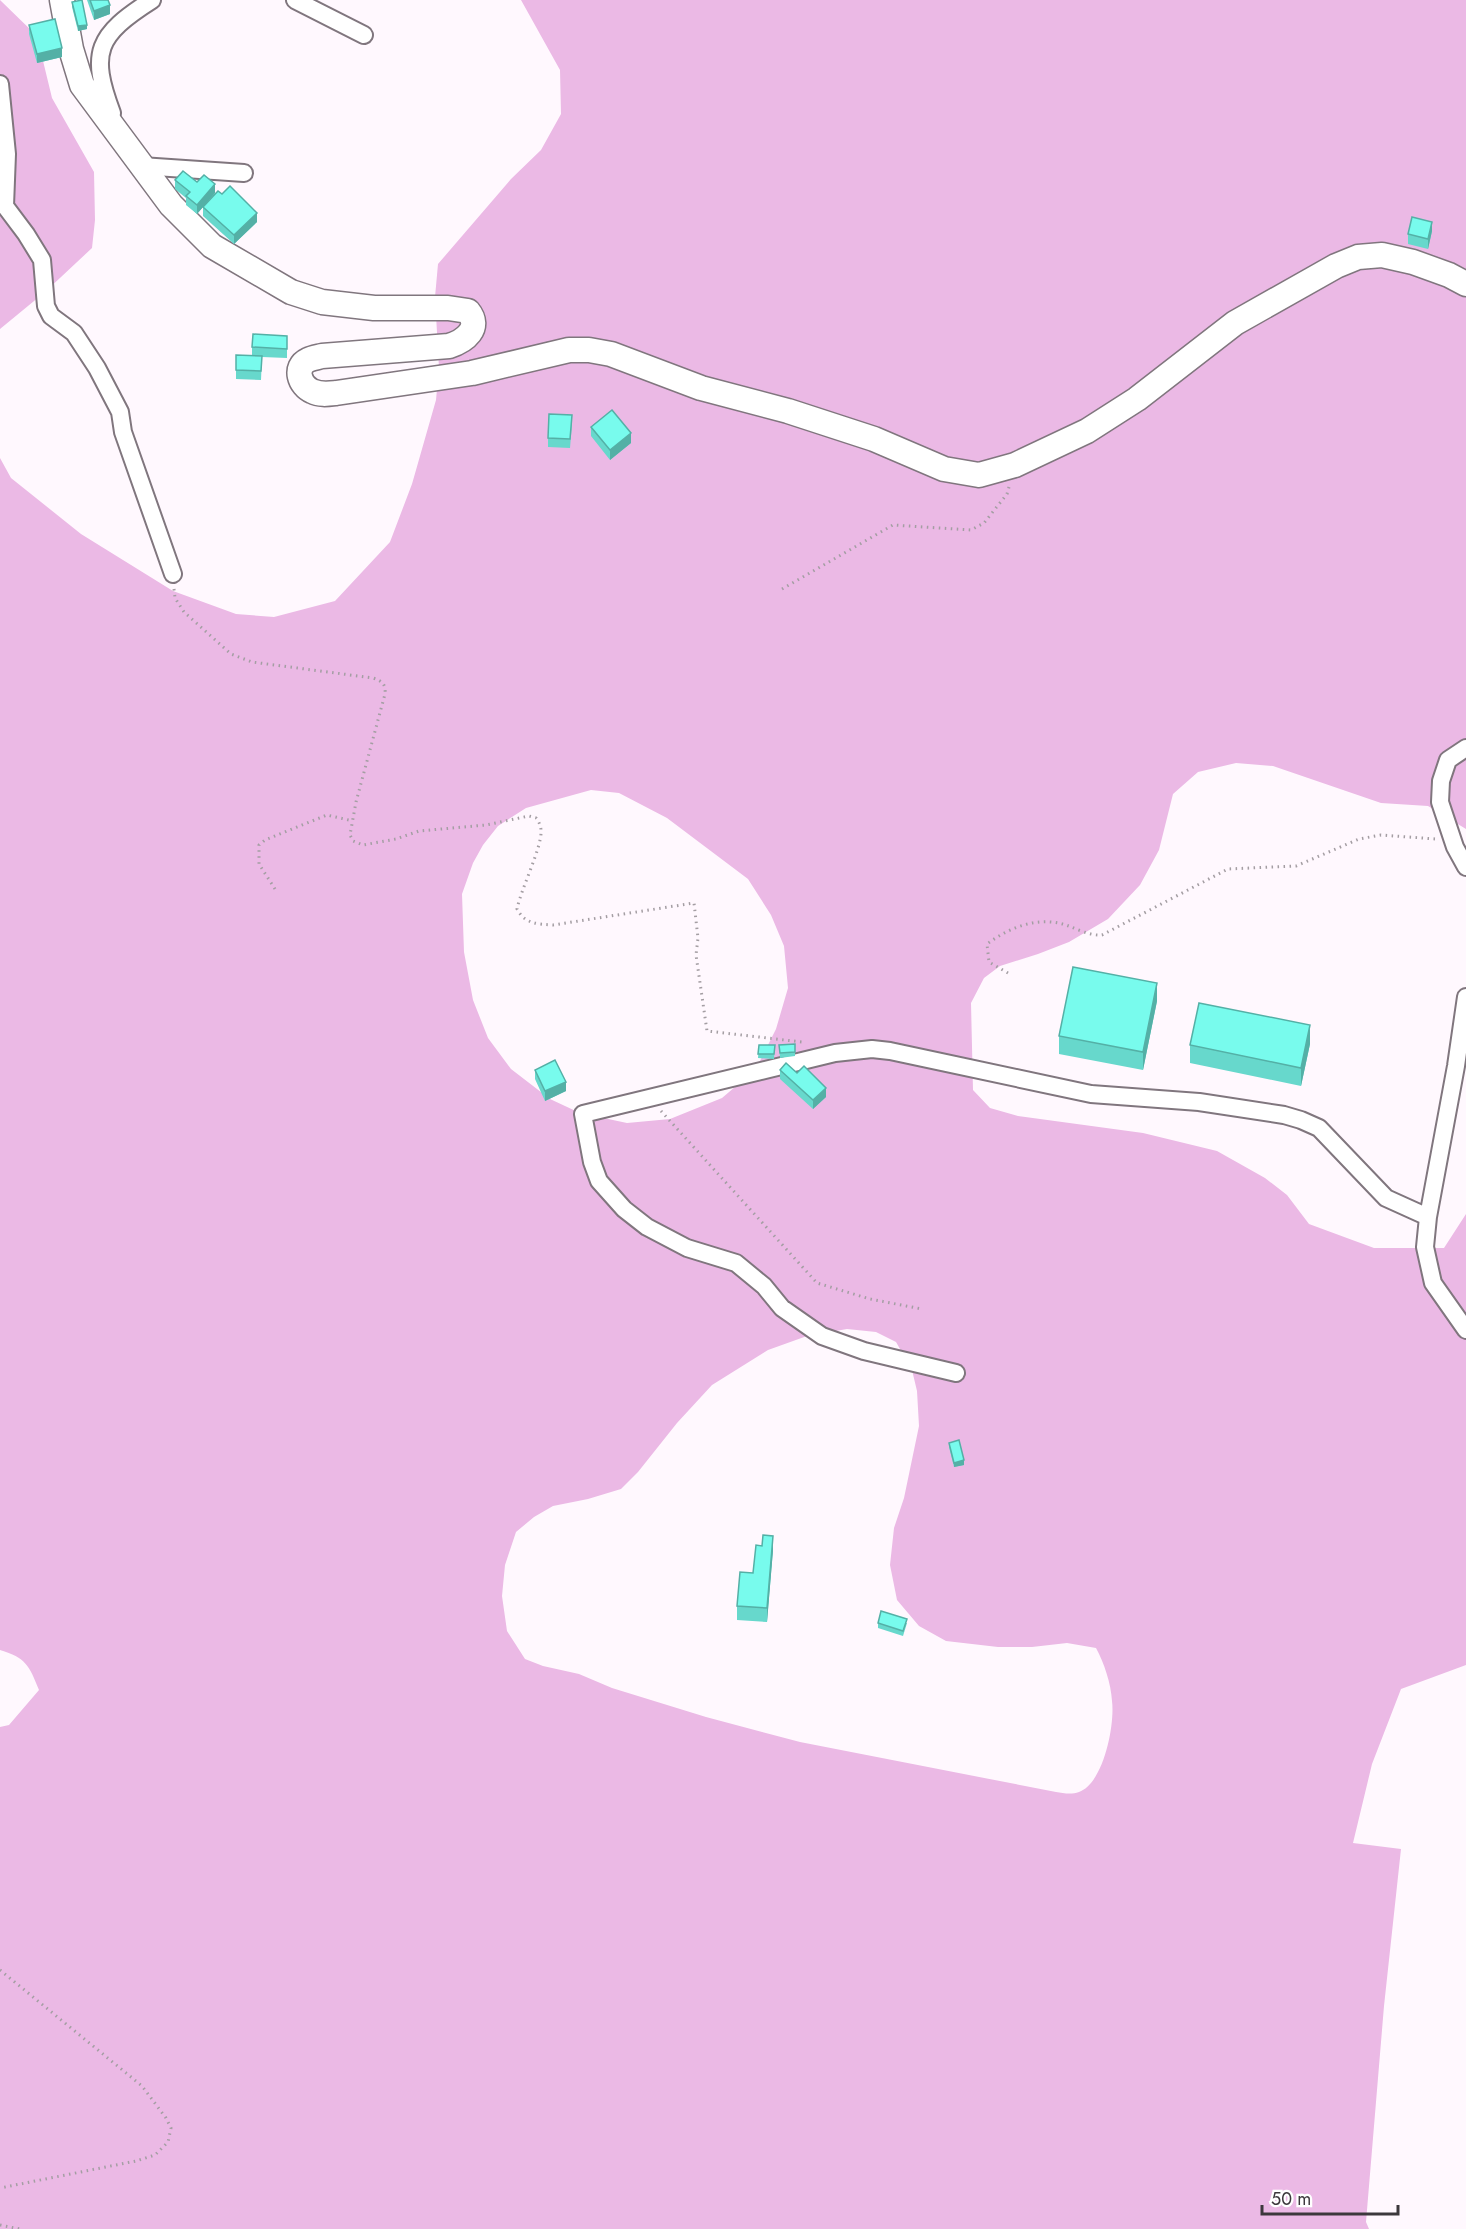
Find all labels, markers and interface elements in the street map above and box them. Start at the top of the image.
scale bar [1262,2178,1398,2216]
text: 50 m [1271,2186,1311,2212]

